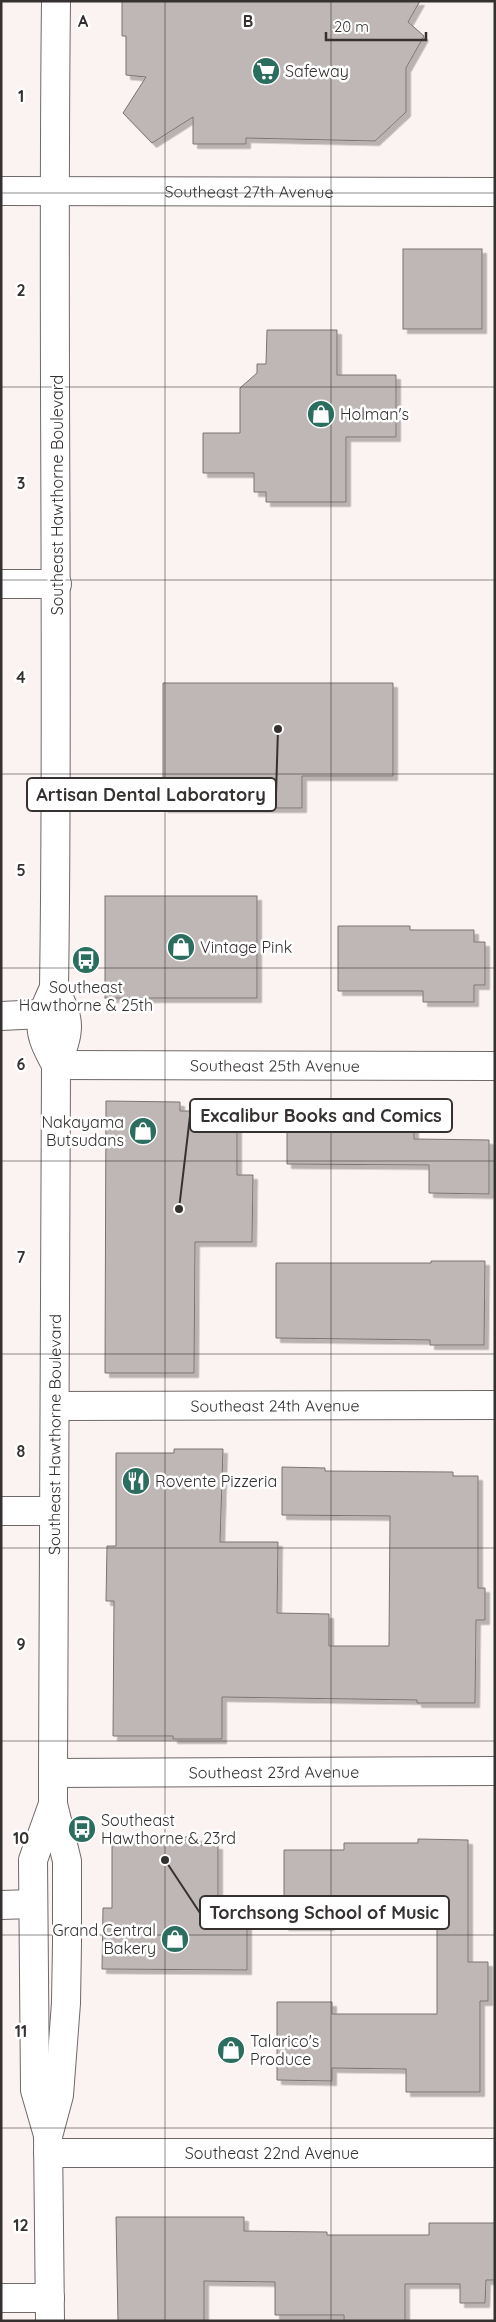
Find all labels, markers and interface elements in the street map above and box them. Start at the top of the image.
scale bar [326,10,426,42]
text: A [78,11,89,31]
text: B [243,11,253,31]
text: 20 m [334,17,369,36]
supermarket icon: Safeway [251,56,281,86]
place label: Safeway [285,61,349,81]
text: 1 [18,86,24,106]
street label: Southeast 27th Avenue [165,181,333,202]
text: 2 [16,280,26,300]
street label: Southeast Hawthorne Boulevard [47,375,67,615]
shop icon: Holman's [306,399,336,429]
place label: Holman's [340,404,409,424]
text: 3 [17,473,25,493]
text: 4 [16,667,26,687]
callout: Artisan Dental Laboratory [27,778,276,811]
text: Artisan Dental Laboratory [36,783,266,806]
text: 5 [16,860,26,880]
shop icon: Vintage Pink [166,932,196,962]
place label: Vintage Pink [200,937,292,957]
bus stop icon: Southeast Hawthorne & 25th [71,945,101,975]
place label: Southeast Hawthorne & 25th [19,977,153,1015]
text: 6 [17,1054,26,1074]
street label: Southeast 25th Avenue [190,1055,360,1076]
callout: Excalibur Books and Comics [190,1099,452,1132]
text: Excalibur Books and Comics [200,1104,442,1127]
place label: Nakayama Butsudans [41,1112,124,1150]
shop icon: Nakayama Butsudans [128,1116,158,1146]
text: 7 [17,1247,26,1267]
street label: Southeast Hawthorne Boulevard [44,1314,65,1555]
street label: Southeast 24th Avenue [190,1395,360,1416]
text: 8 [17,1441,26,1461]
restaurant icon: Rovente Pizzeria [121,1466,151,1496]
place label: Rovente Pizzeria [155,1471,277,1491]
text: 9 [16,1634,26,1654]
street label: Southeast 23rd Avenue [189,1762,359,1782]
place label: Southeast Hawthorne & 23rd [101,1810,236,1848]
bus stop icon: Southeast Hawthorne & 23rd [67,1814,97,1844]
text: 10 [13,1828,29,1848]
callout: Torchsong School of Music [200,1896,449,1929]
text: Torchsong School of Music [209,1901,439,1924]
place label: Grand Central Bakery [52,1920,156,1958]
shop icon: Grand Central Bakery [160,1924,190,1954]
text: 11 [15,2021,27,2041]
place label: Talarico's Produce [250,2031,319,2069]
shop icon: Talarico's Produce [216,2035,246,2065]
street label: Southeast 22nd Avenue [185,2143,359,2163]
text: 12 [13,2215,29,2235]

